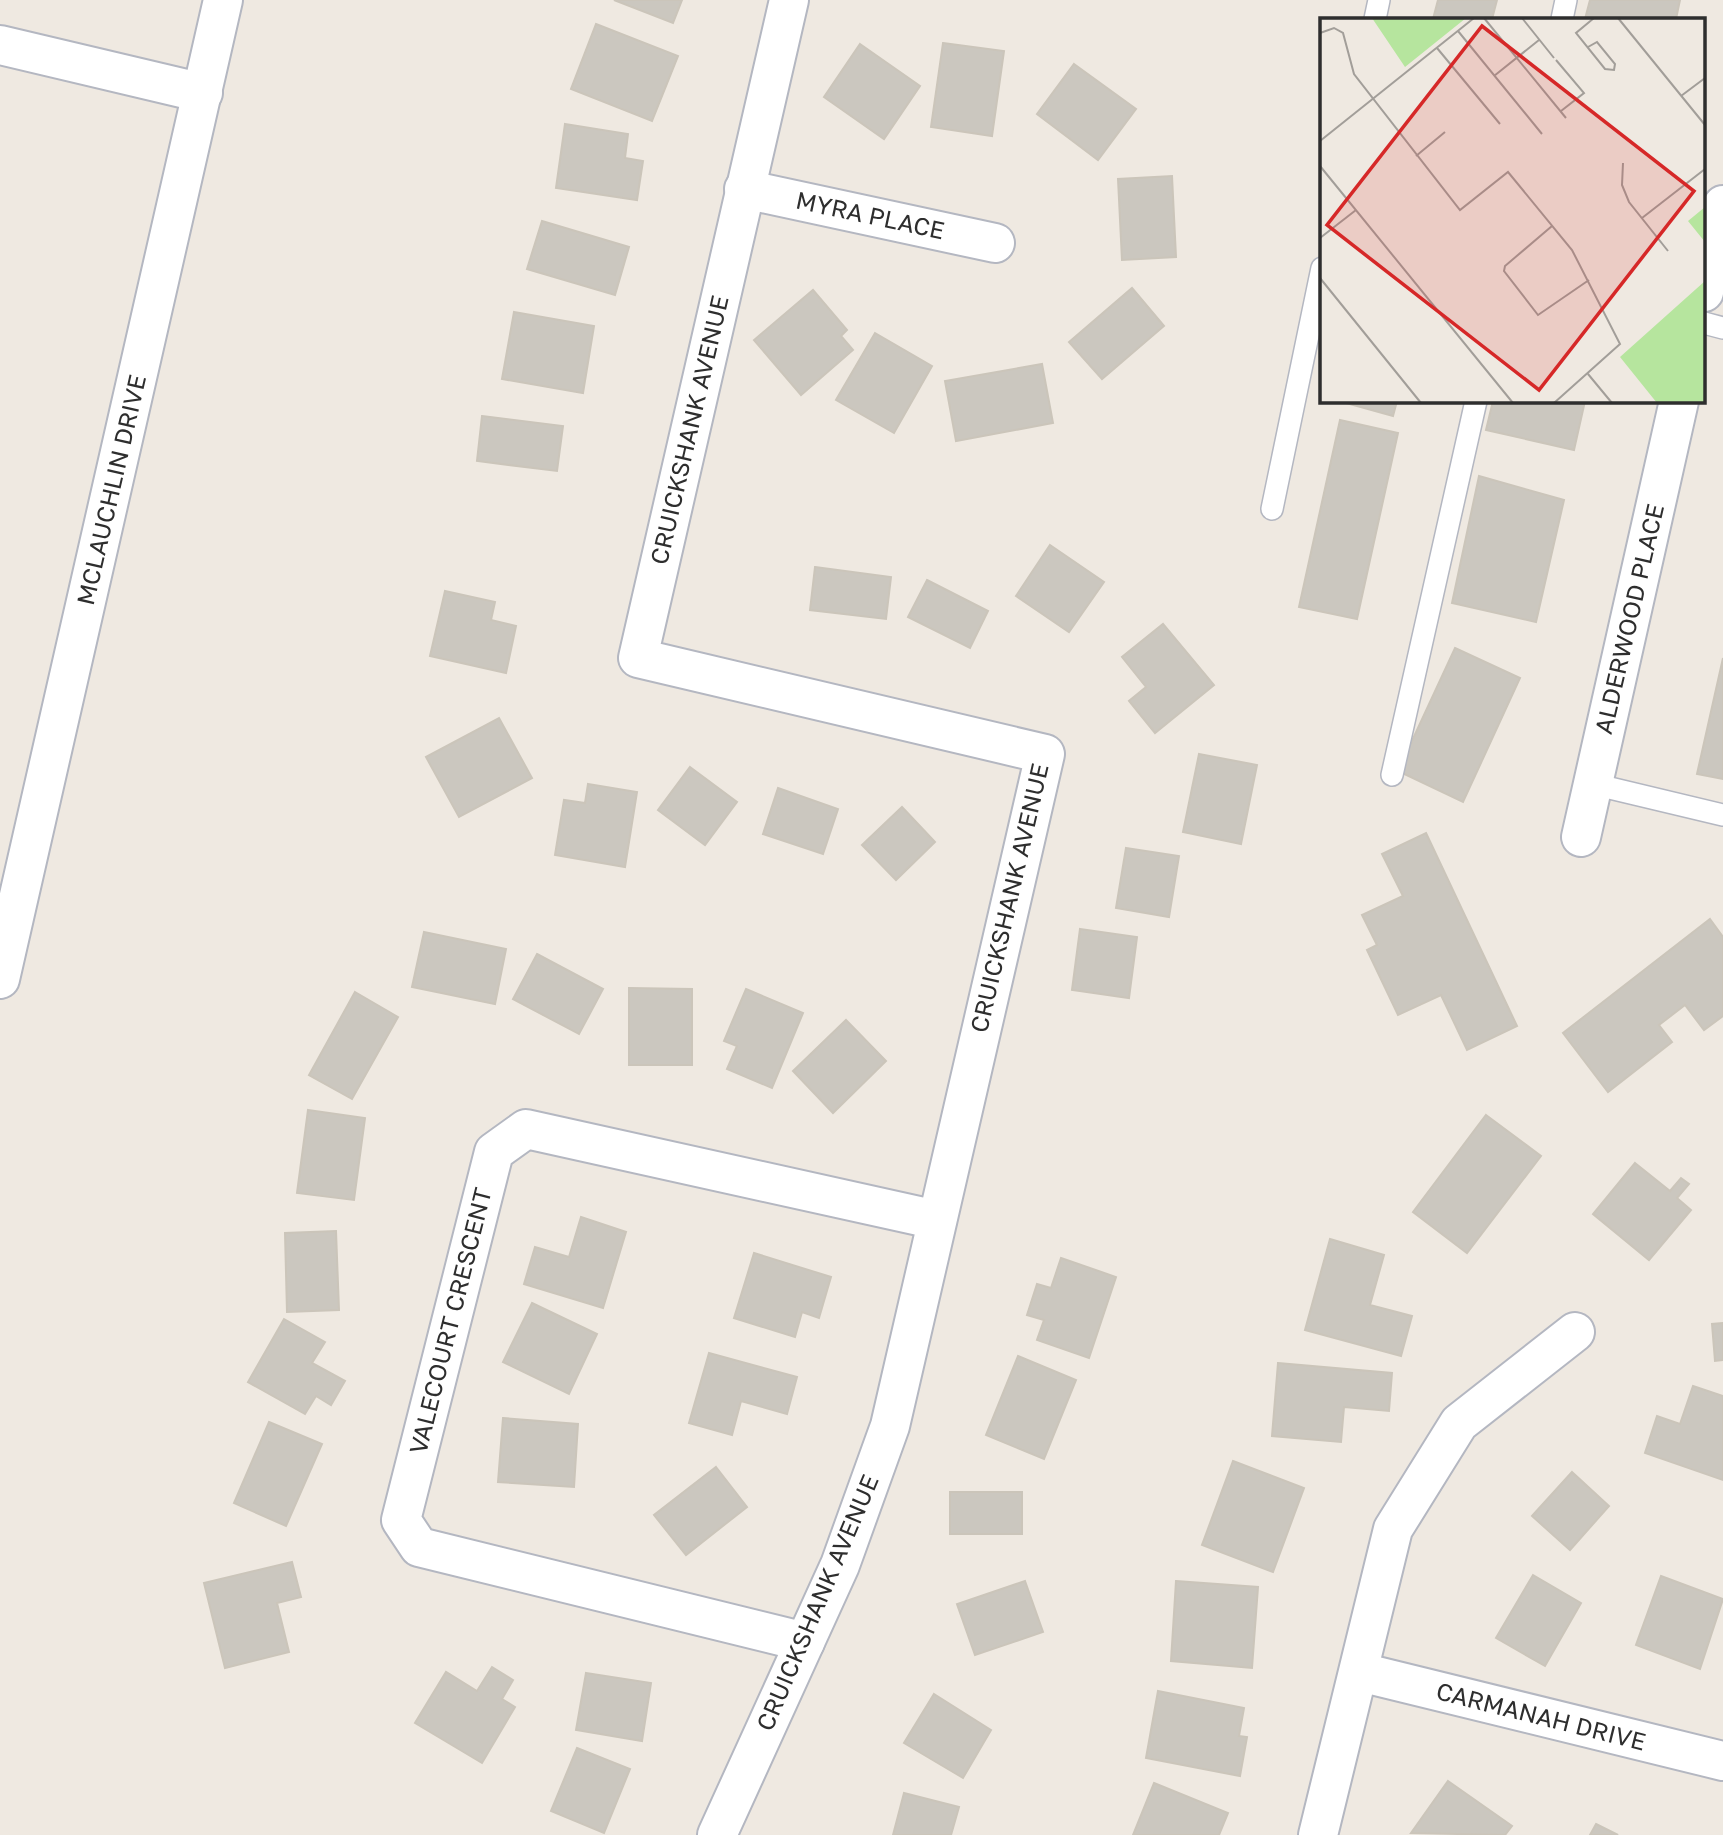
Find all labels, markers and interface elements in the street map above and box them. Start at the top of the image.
inset map [1320,18,1706,402]
street label: MYRA PLACE [793,185,947,244]
street label: CRUICKSHANK AVENUE [643,292,734,567]
street label: MCLAUCHLIN DRIVE [70,372,151,608]
street label: ALDERWOOD PLACE [1588,501,1669,737]
street label: CRUICKSHANK AVENUE [963,760,1054,1035]
street label: VALECOURT CRESCENT [402,1184,497,1457]
street label: CRUICKSHANK AVENUE [749,1470,884,1735]
street label: CARMANAH DRIVE [1434,1675,1649,1756]

